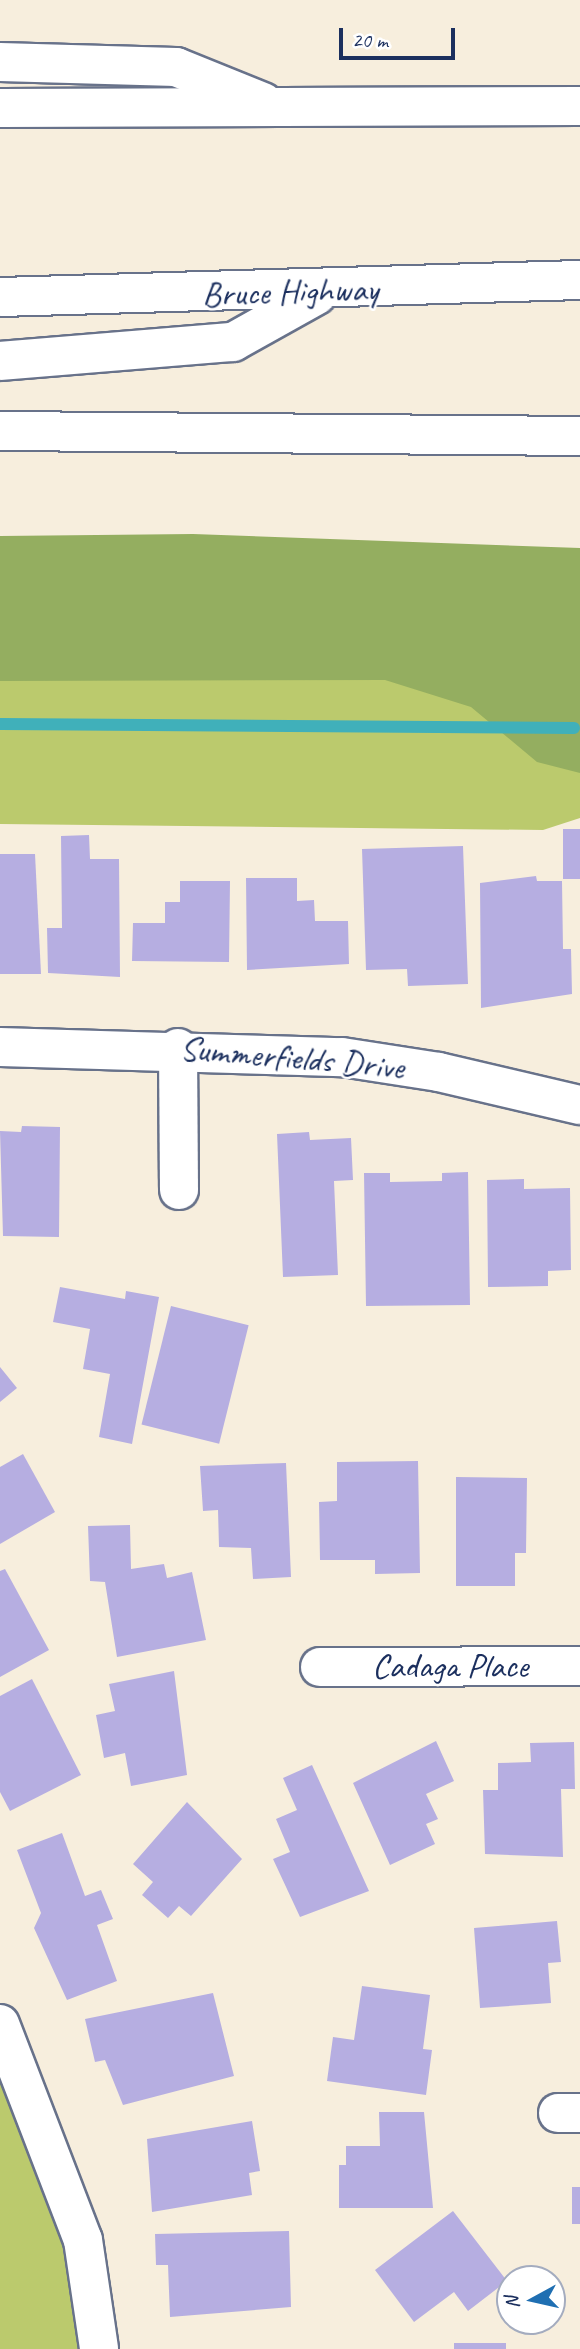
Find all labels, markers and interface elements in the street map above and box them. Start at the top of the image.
scale bar [342,14,458,58]
text: 20 m [352,27,388,53]
street label: Bruce Highway [202,268,378,316]
street label: Summerfields Drive [178,1027,406,1089]
street label: Cadaga Place [372,1645,528,1687]
north arrow [496,2265,566,2335]
text: N [499,2295,525,2310]

